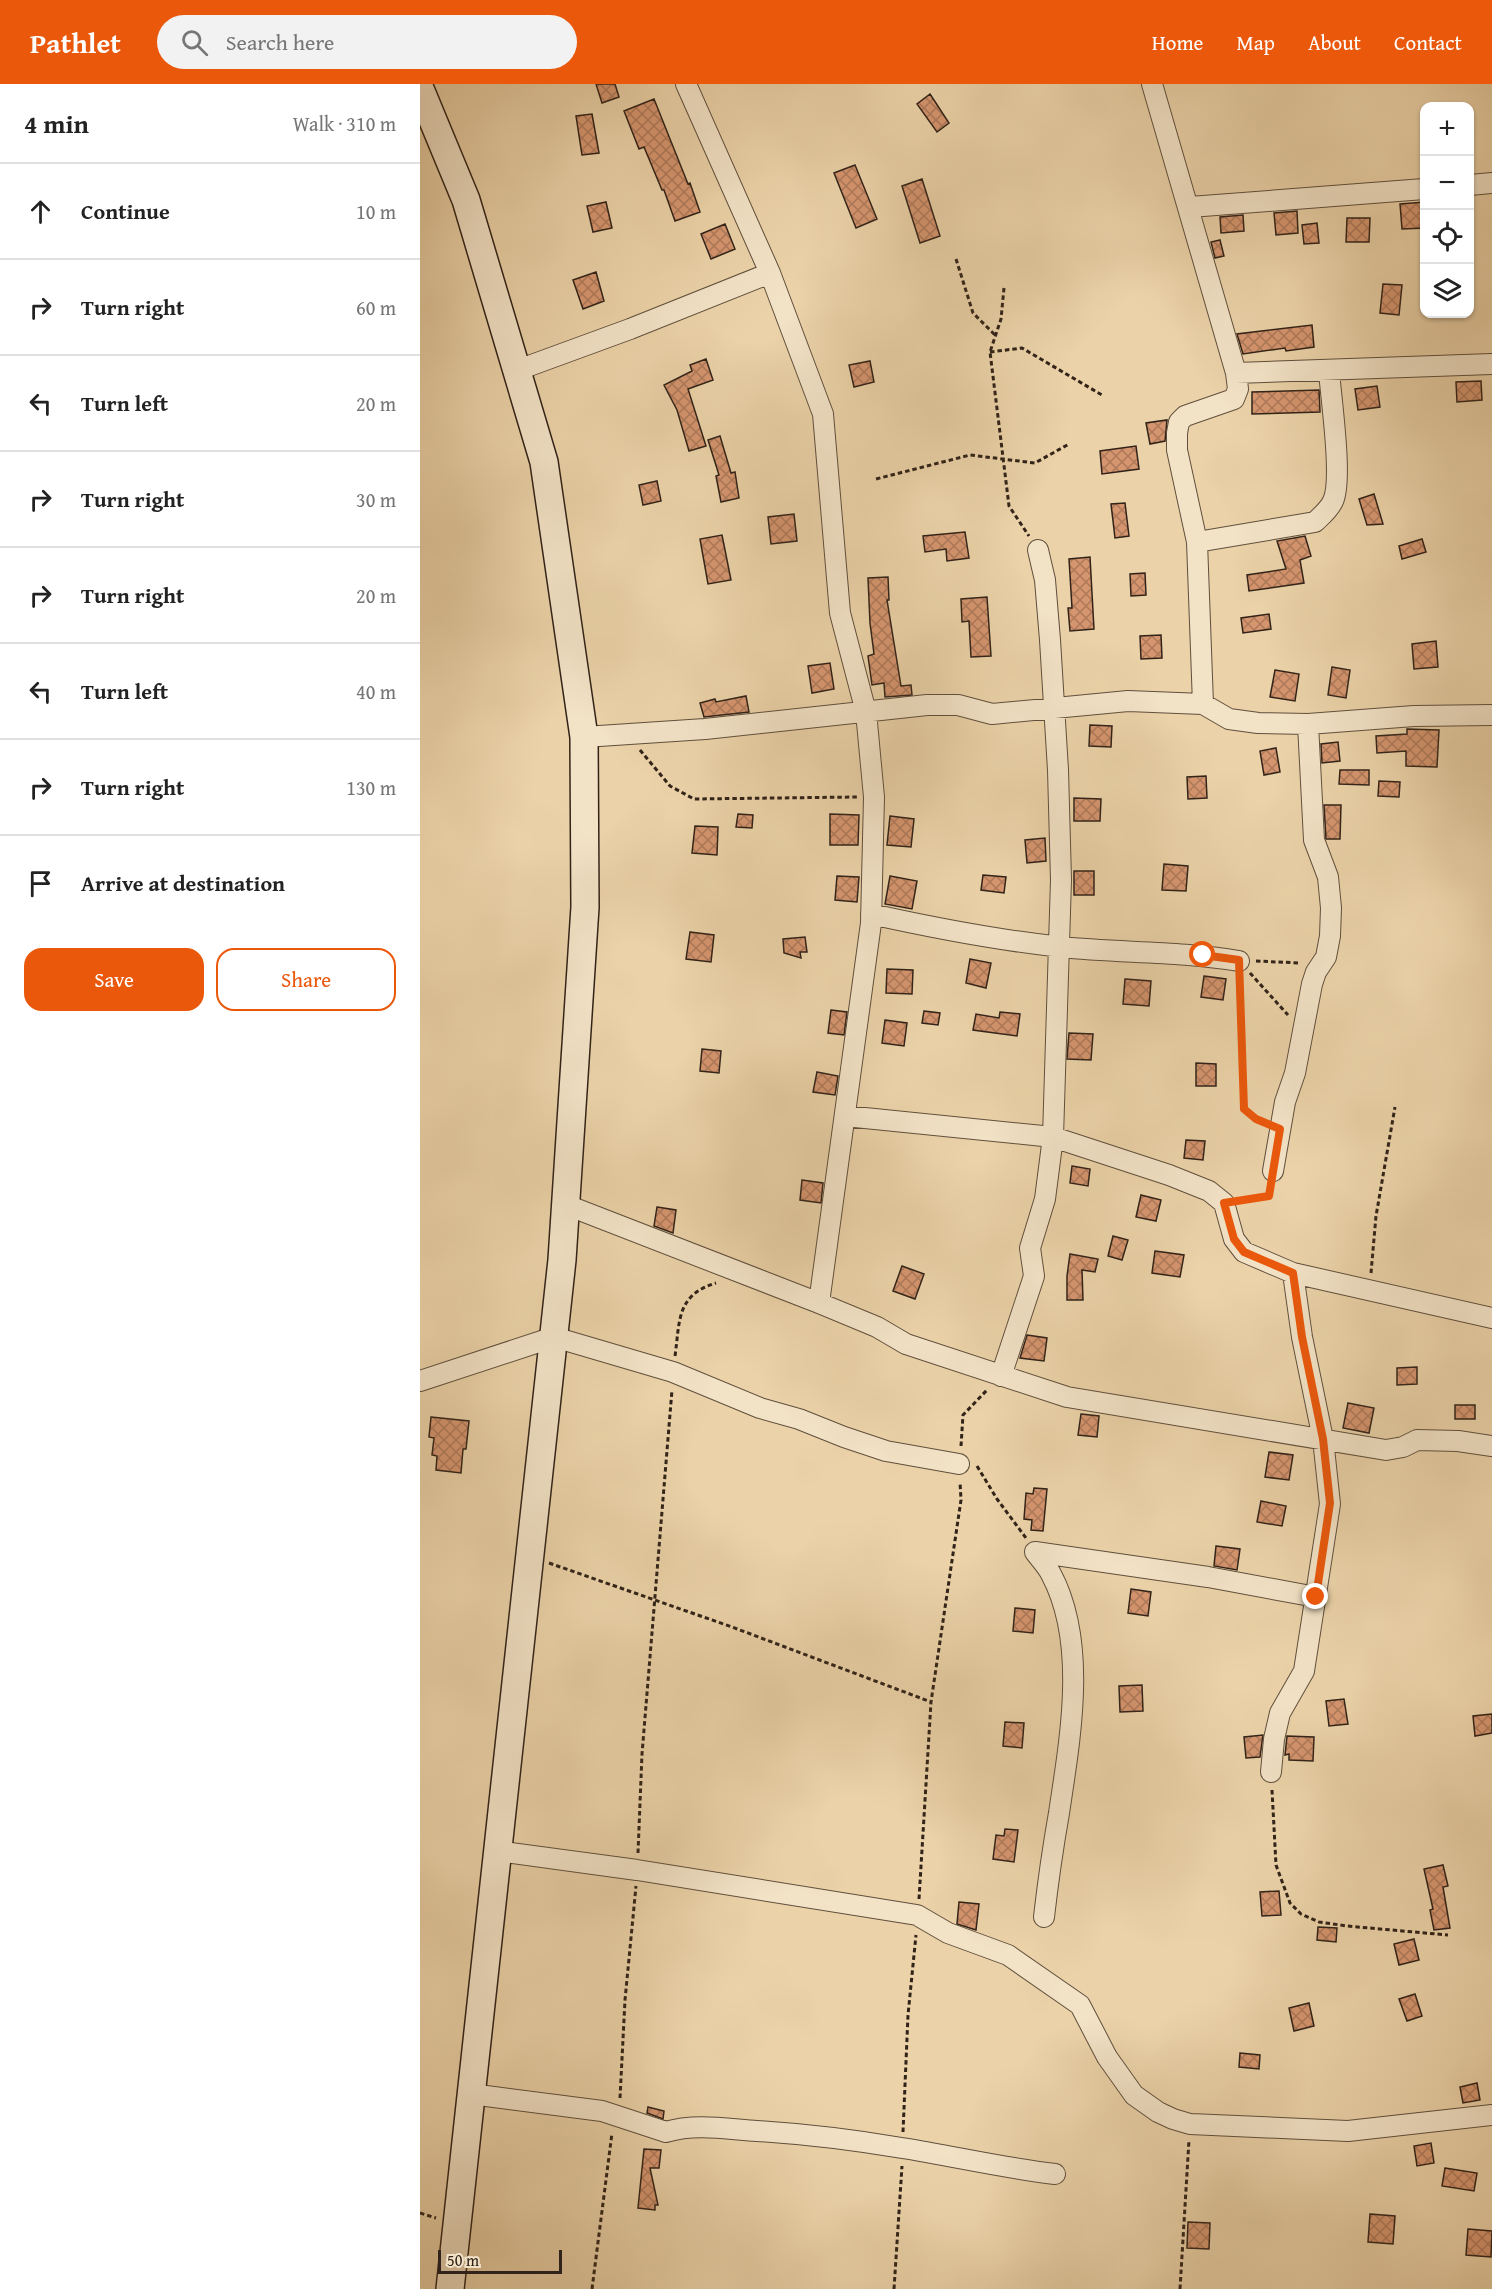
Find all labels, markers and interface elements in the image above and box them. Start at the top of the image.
search box [157,15,577,69]
text: Pathlet [30,22,121,63]
icon: search [178,26,211,59]
text: Search here [226,26,334,58]
text: Home [1152,27,1203,58]
text: Map [1236,27,1275,58]
text: About [1308,27,1361,58]
text: Contact [1394,27,1462,58]
map controls [1420,102,1474,318]
button: + [1420,102,1474,156]
text: 4 min [24,104,89,143]
text: Walk · 310 m [293,109,396,138]
button: − [1420,156,1474,210]
icon: ahead [24,195,57,228]
text: Continue [81,195,170,227]
text: 10 m [356,197,396,226]
button: locate [1420,210,1474,264]
button: layers [1420,264,1474,318]
icon: right [24,291,57,324]
text: Turn right [81,291,184,323]
text: 60 m [356,293,396,322]
icon: left [24,387,57,420]
text: Turn left [81,387,168,419]
text: 20 m [356,389,396,418]
icon: right [24,483,57,516]
text: Turn right [81,483,184,515]
text: 30 m [356,485,396,514]
icon: right [24,579,57,612]
text: Turn right [81,579,184,611]
text: 20 m [356,581,396,610]
icon: left [24,675,57,708]
text: Turn left [81,675,168,707]
text: 40 m [356,677,396,706]
icon: right [24,771,57,804]
text: Turn right [81,771,184,803]
text: 130 m [346,773,396,802]
icon: arrive [24,867,57,900]
text: Arrive at destination [81,867,285,899]
route start [1189,941,1215,967]
button: Save [24,948,204,1011]
button: Share [216,948,396,1011]
route end [1302,1583,1328,1609]
scale bar [438,2247,562,2274]
text: 50 m [447,2248,479,2272]

